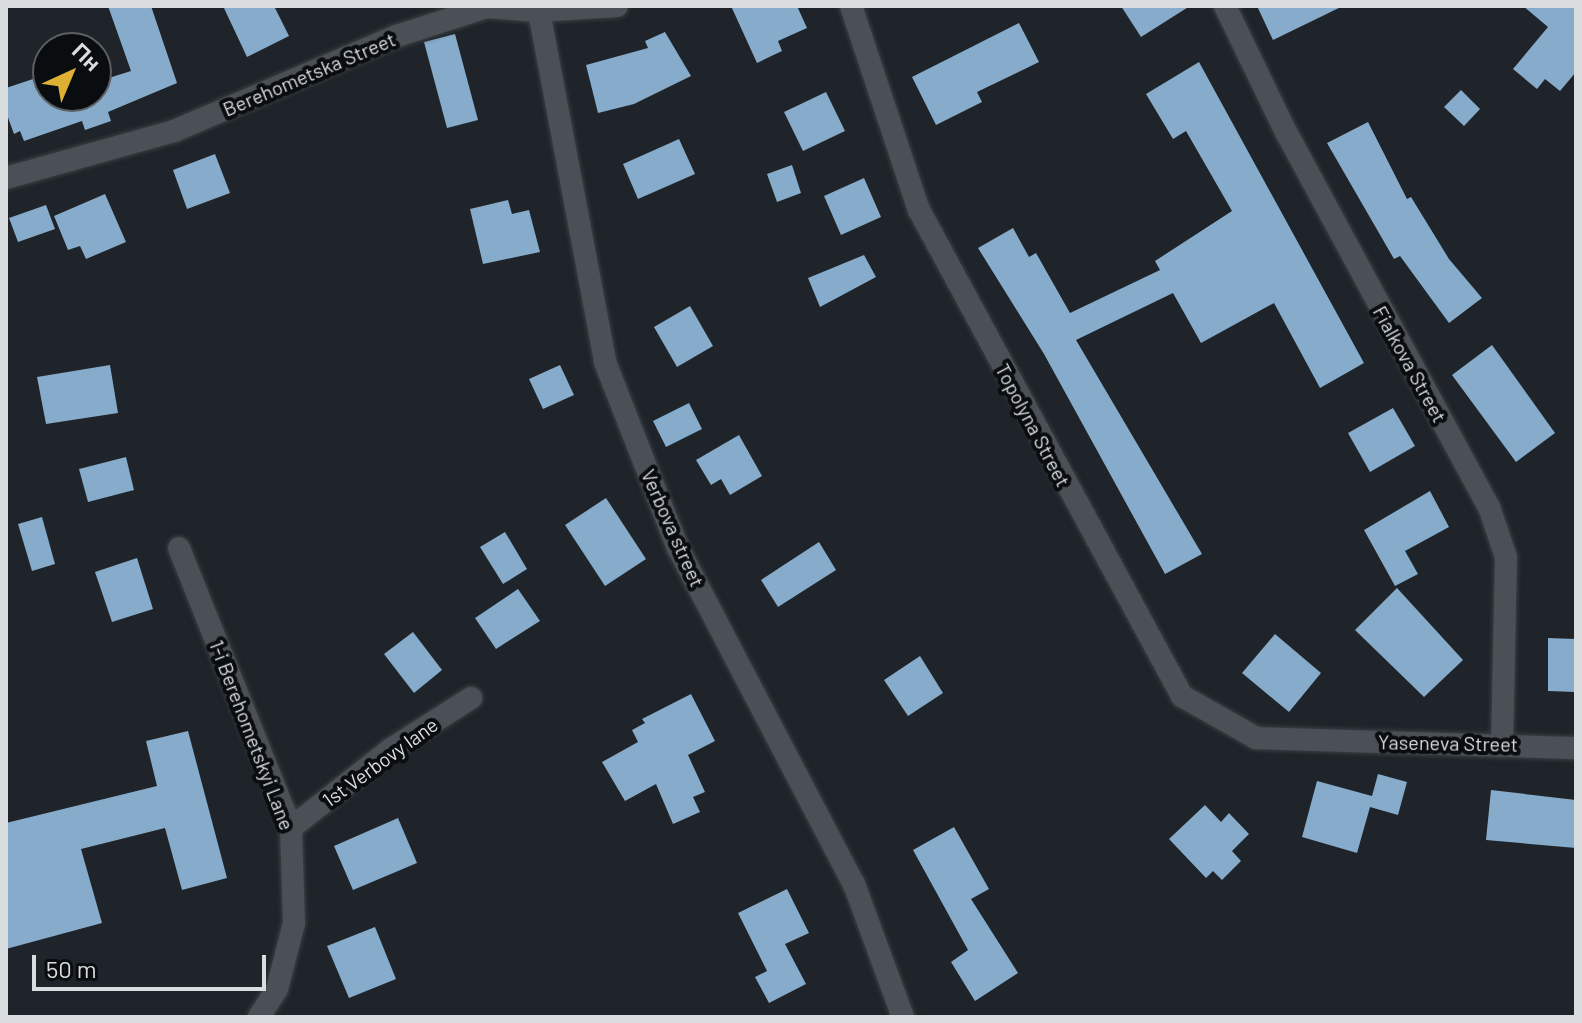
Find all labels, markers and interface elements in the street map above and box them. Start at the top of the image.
street label: Berehometska Street [219,27,399,121]
north arrow [32,32,112,112]
text: Пн [68,37,107,76]
street label: Fialkova Street [1368,302,1452,426]
street label: Topolyna Street [990,359,1076,491]
street label: Verbova street [636,466,710,590]
street label: 1-i Berehometskyi Lane [205,637,299,833]
street label: 1st Verbovy lane [318,712,442,812]
street label: Yaseneva Street [1378,730,1518,756]
scale bar [36,939,270,989]
text: 50 m [46,954,97,983]

